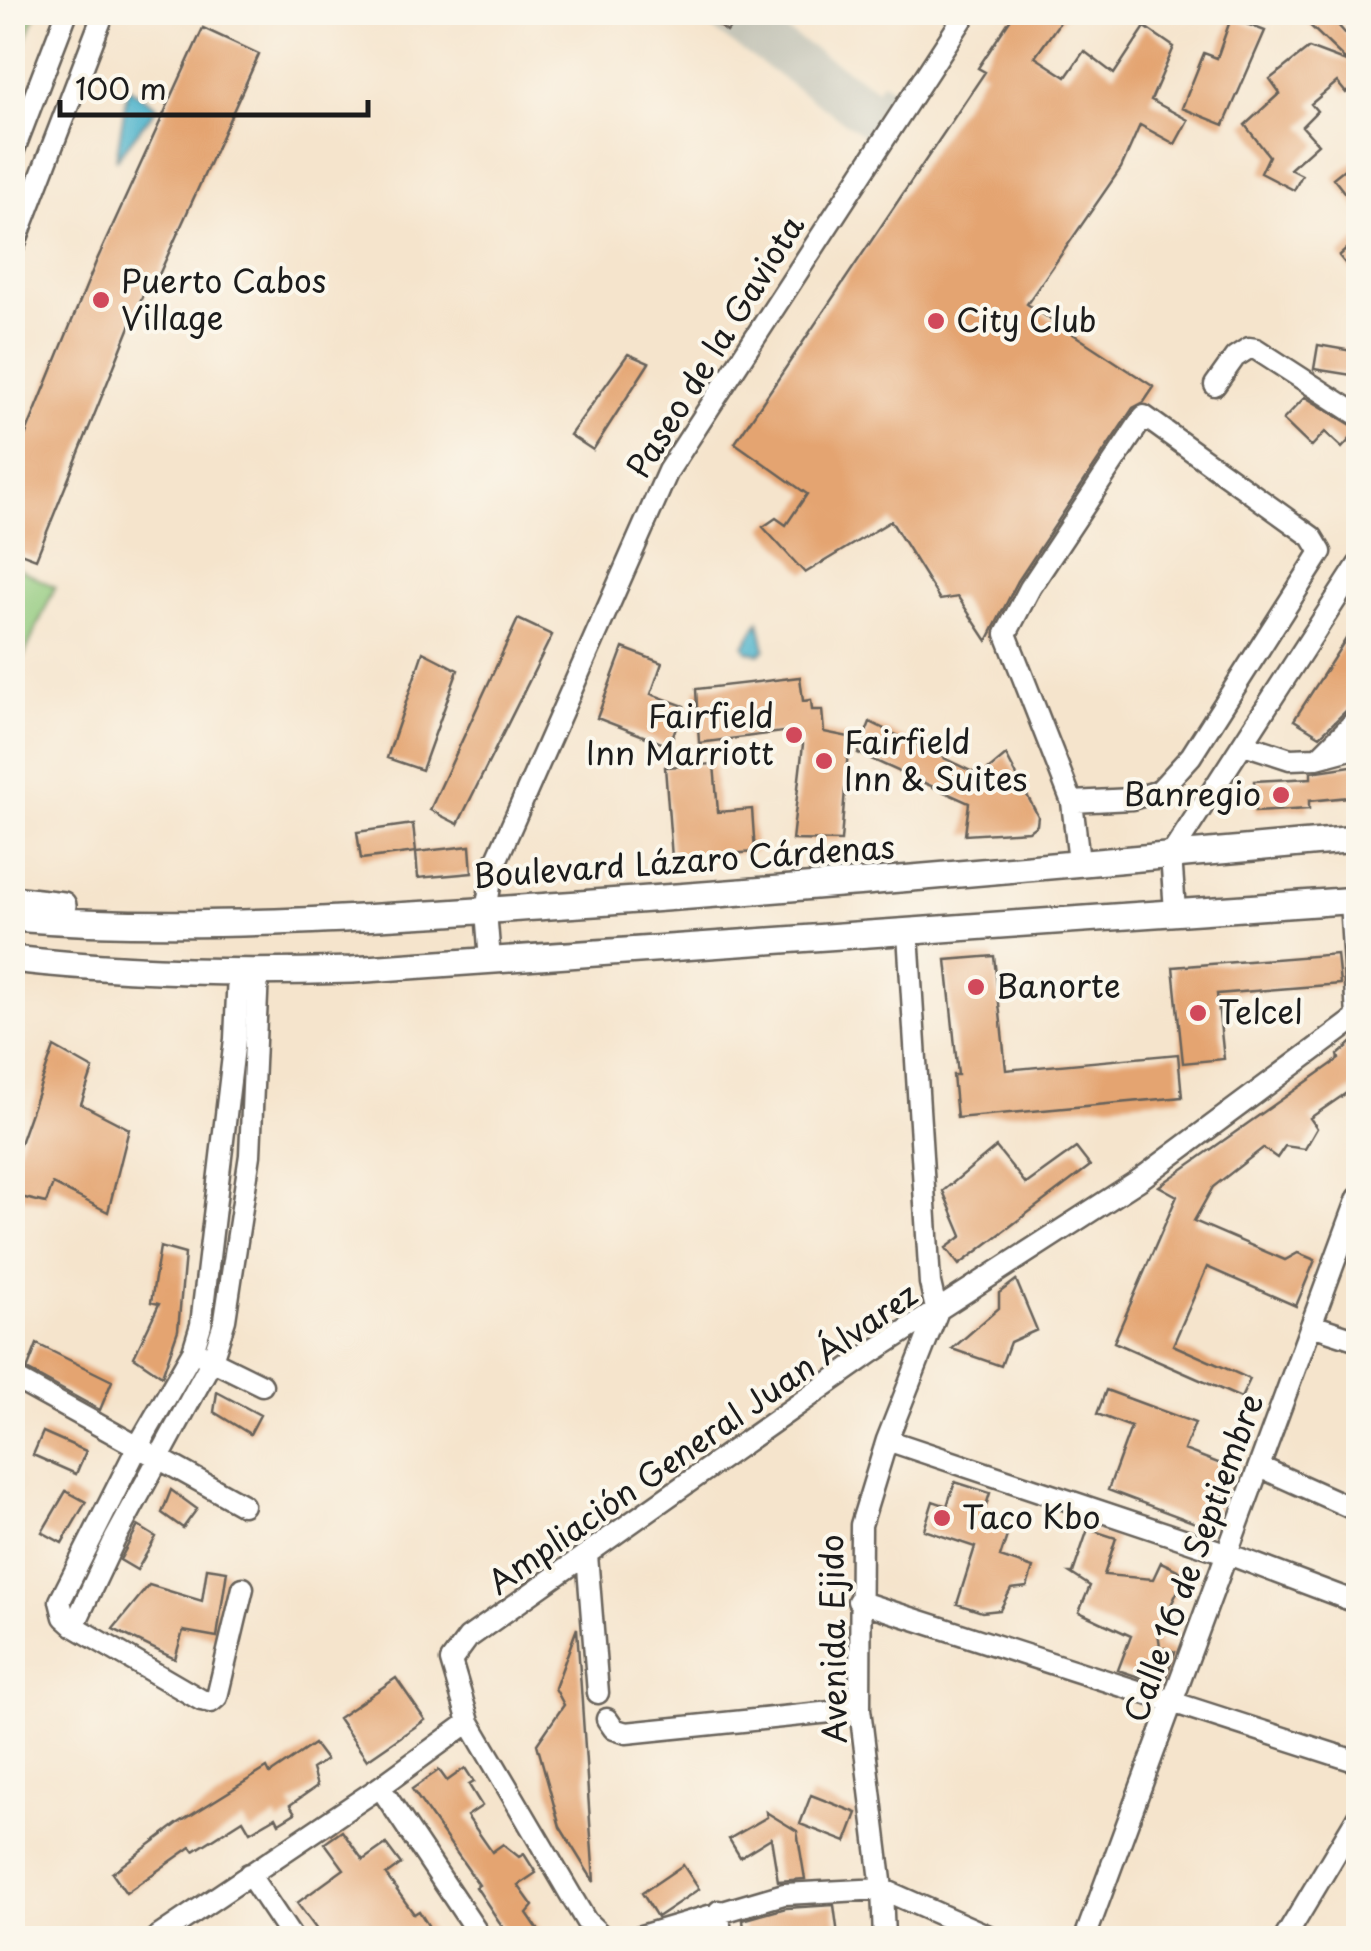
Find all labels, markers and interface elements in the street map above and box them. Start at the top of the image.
scale bar [60,55,368,117]
text: 100 m [75,65,167,110]
street label: Paseo de la Gaviota [614,205,815,487]
place label: Puerto Cabos Village [121,256,326,341]
marker: Puerto Cabos Village [90,289,112,311]
place label: City Club [956,295,1096,343]
marker: City Club [925,310,947,332]
place label: Fairfield Inn Marriott [586,691,774,776]
place label: Fairfield Inn & Suites [844,717,1027,802]
marker: Fairfield Inn Marriott [783,724,805,746]
marker: Fairfield Inn & Suites [813,750,835,772]
place label: Banregio [1124,769,1261,817]
marker: Banregio [1270,784,1292,806]
street label: Boulevard Lázaro Cárdenas [471,821,896,899]
place label: Banorte [996,961,1121,1009]
marker: Banorte [965,976,987,998]
place label: Telcel [1218,987,1303,1035]
marker: Telcel [1187,1002,1209,1024]
street label: Ampliación General Juan Álvarez [477,1270,927,1605]
street label: Calle 16 de Septiembre [1110,1386,1274,1728]
place label: Taco Kbo [962,1492,1101,1540]
marker: Taco Kbo [931,1507,953,1529]
street label: Avenida Ejido [806,1534,858,1744]

